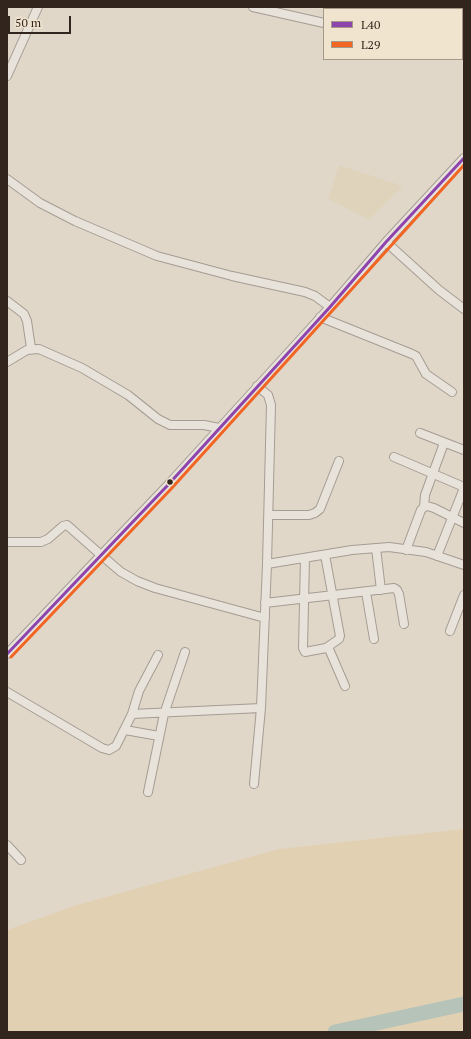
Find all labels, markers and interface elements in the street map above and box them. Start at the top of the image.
scale bar [10,8,73,34]
legend [323,8,463,60]
text: 50 m [15,15,41,30]
text: L40 [361,17,380,32]
text: L29 [361,37,380,52]
unlabelled marker [165,477,175,487]

